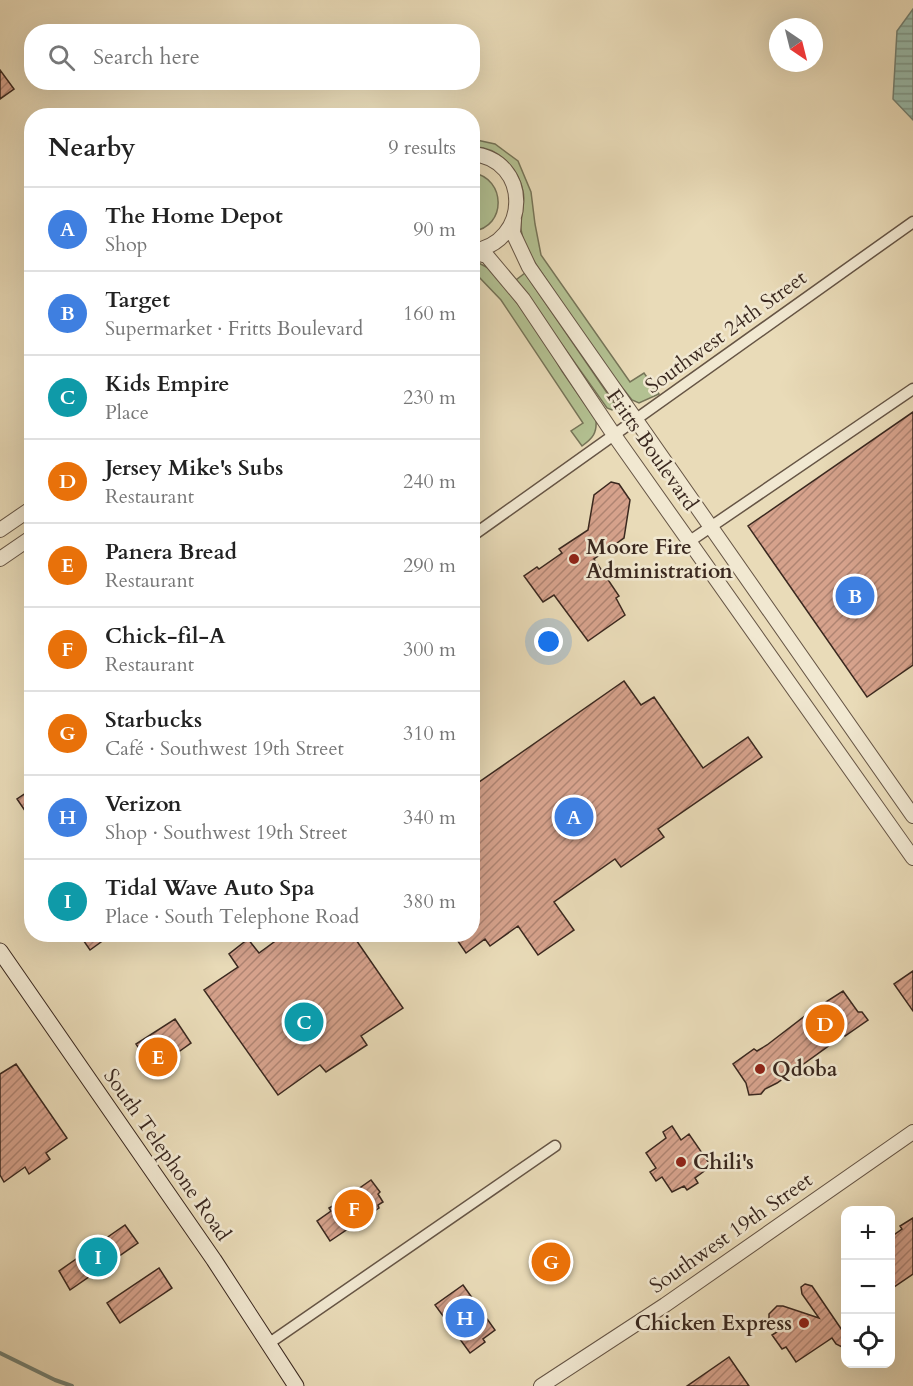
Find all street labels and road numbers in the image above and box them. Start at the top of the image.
street label: Southwest 24th Street [639,263,813,400]
street label: Fritts Boulevard [599,384,705,516]
street label: South Telephone Road [97,1063,237,1247]
street label: Southwest 19th Street [644,1166,819,1300]

